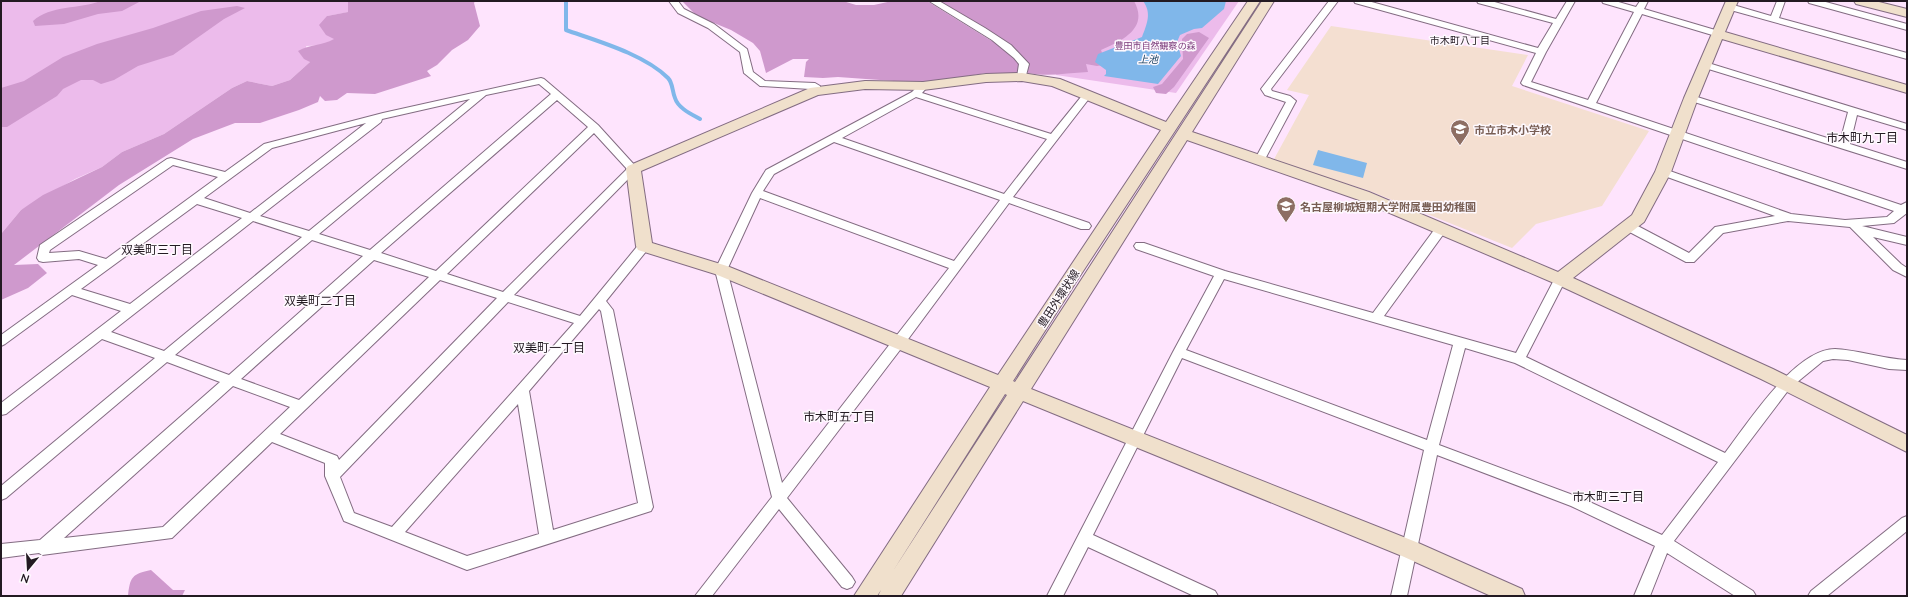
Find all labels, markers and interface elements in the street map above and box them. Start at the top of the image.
district label: 市木町八丁目 [1430,34,1490,46]
park label: 豊田市自然観察の森 [1114,40,1196,51]
water label: 上池 [1138,53,1159,65]
school or university icon: 市立市木小学校 [1449,118,1471,146]
place label: 市立市木小学校 [1474,123,1551,136]
district label: 市木町九丁目 [1826,130,1898,145]
school or university icon: 名古屋柳城短期大学附属豊田幼稚園 [1275,195,1297,223]
place label: 名古屋柳城短期大学附属豊田幼稚園 [1300,200,1476,213]
district label: 双美町三丁目 [121,242,193,257]
street label: 豊田外環状線 [1035,267,1081,329]
district label: 双美町二丁目 [284,293,356,308]
district label: 双美町一丁目 [513,340,585,355]
district label: 市木町五丁目 [803,409,875,424]
district label: 市木町三丁目 [1572,489,1644,504]
north arrow [8,549,48,589]
text: N [19,571,31,586]

